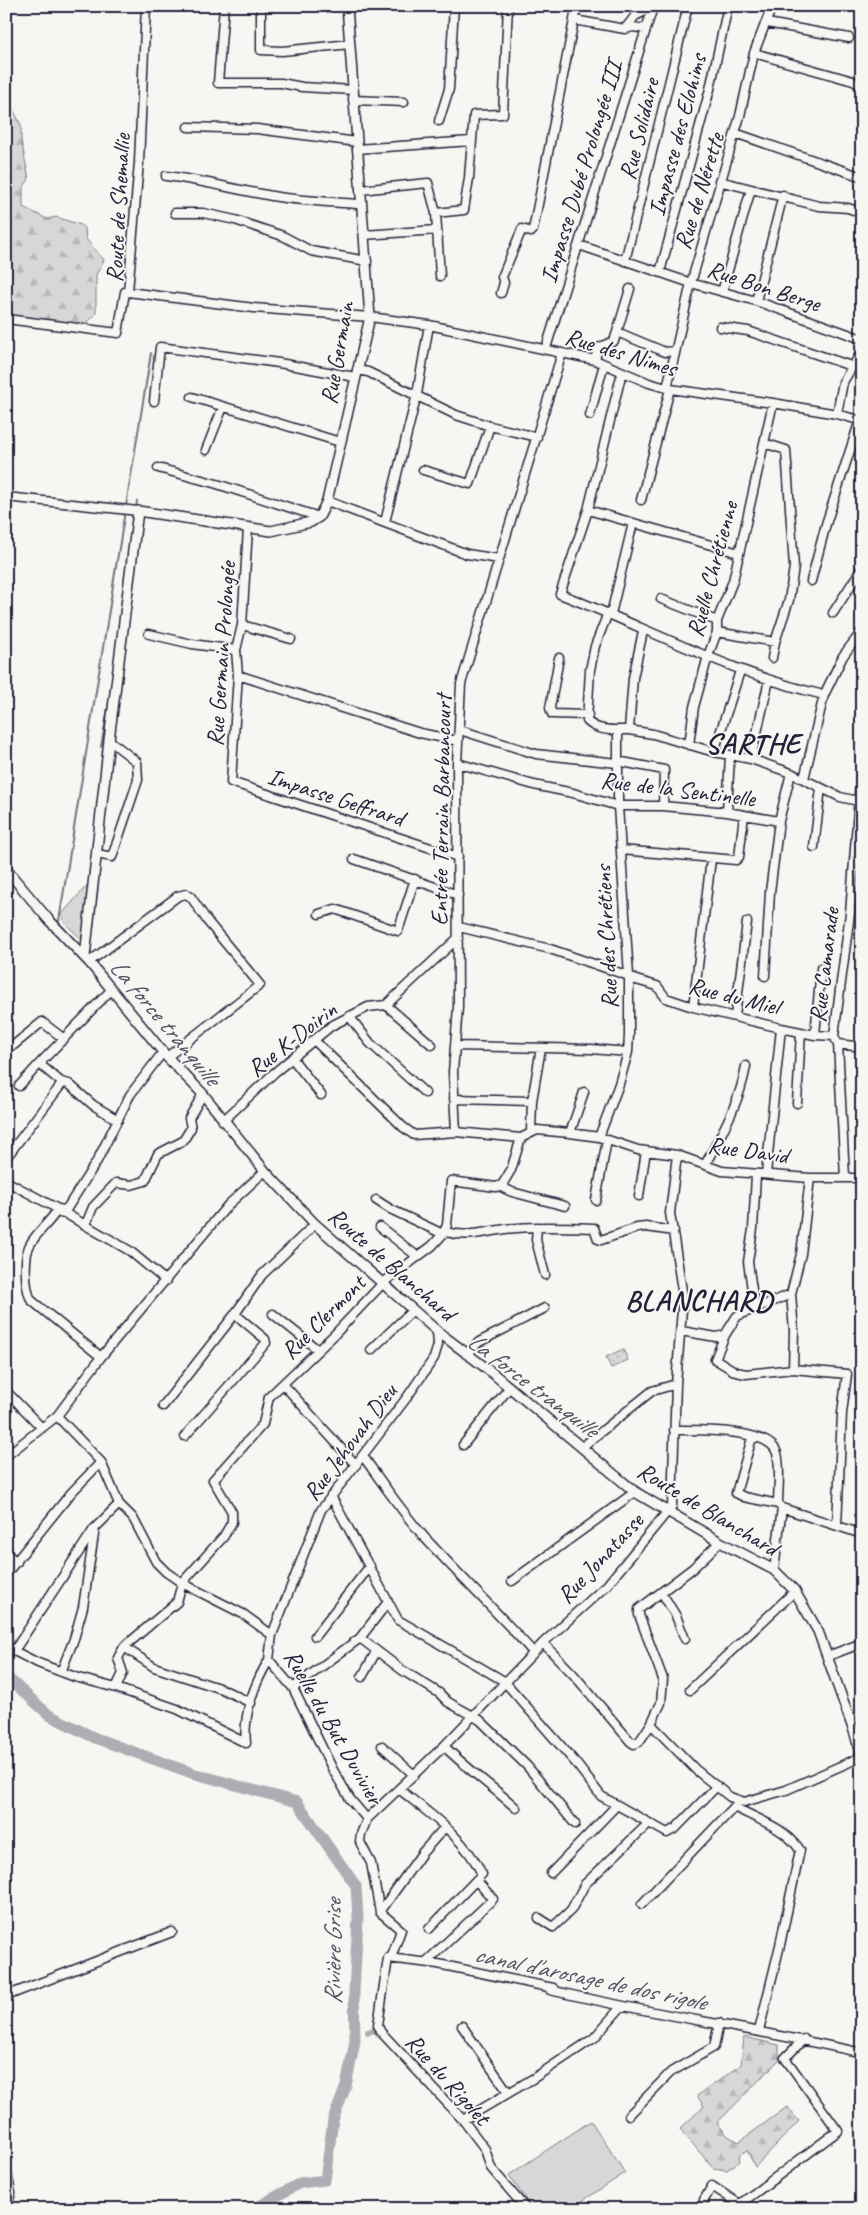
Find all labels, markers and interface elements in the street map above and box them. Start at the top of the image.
street label: Impasse des Elohims [641,48,714,219]
street label: Impasse Dubé Prolongée III [533,53,630,286]
street label: Rue Solidaire [612,73,667,183]
street label: Rue de Nérette [667,127,732,253]
street label: Route de Shemallie [99,131,137,283]
street label: Rue Bon Berge [704,254,826,319]
street label: Rue Germain [313,298,361,407]
street label: Rue des Nimes [562,321,683,384]
street label: Ruelle Chrétienne [680,496,745,640]
street label: Rue Germain Prolongée [200,558,243,747]
street label: Entrée Terrain Barbancourt [424,691,458,926]
district label: SARTHE [705,725,805,762]
street label: Impasse Geffrard [264,761,411,834]
street label: Rue de la Sentinelle [599,765,759,814]
street label: Rue des Chrétiens [587,863,625,1010]
street label: Rue Camarade [802,904,846,1024]
water label: La force tranquille [103,952,230,1095]
street label: Rue du Miel [685,970,786,1023]
street label: Rue K-Doirin [241,995,343,1083]
street label: Rue David [706,1130,793,1171]
street label: Route de Blanchard [322,1201,464,1330]
street label: Rue Clermont [274,1267,373,1366]
district label: BLANCHARD [625,1282,775,1319]
water label: La force tranquille [461,1325,608,1447]
street label: Rue Jehovah Dieu [296,1376,405,1506]
street label: Route de Blanchard [632,1455,787,1565]
street label: Rue Jonatasse [550,1505,651,1610]
street label: Ruelle du But Duvivier [278,1644,392,1812]
water label: Rivière Grise [317,1896,349,2005]
water label: canal d'arosage de dos rigole [471,1938,712,2019]
street label: Rue du Rigolet [399,2027,498,2133]

